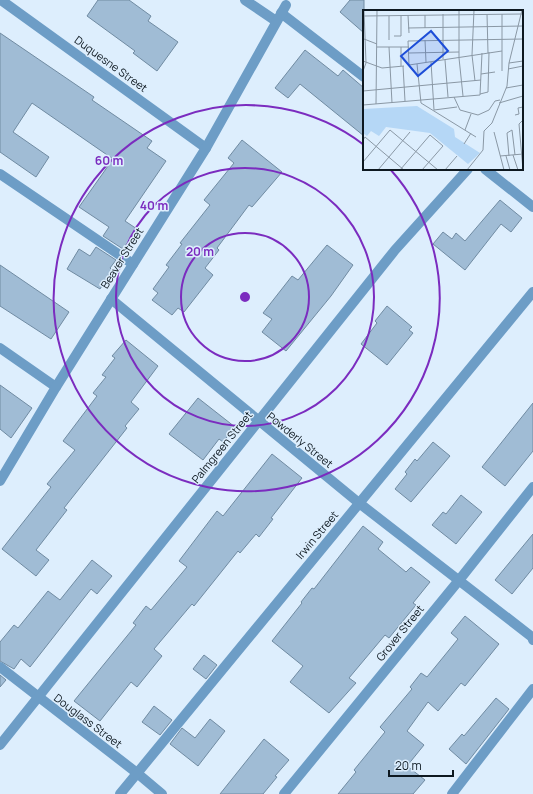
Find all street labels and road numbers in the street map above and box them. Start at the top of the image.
street label: Duquesne Street [72,32,151,95]
street label: Beaver Street [97,224,146,291]
street label: Palmgreen Street [188,408,255,486]
street label: Powderly Street [264,408,336,471]
street label: Irwin Street [292,507,341,562]
street label: Grover Street [372,601,427,664]
street label: Douglass Street [51,690,125,751]

